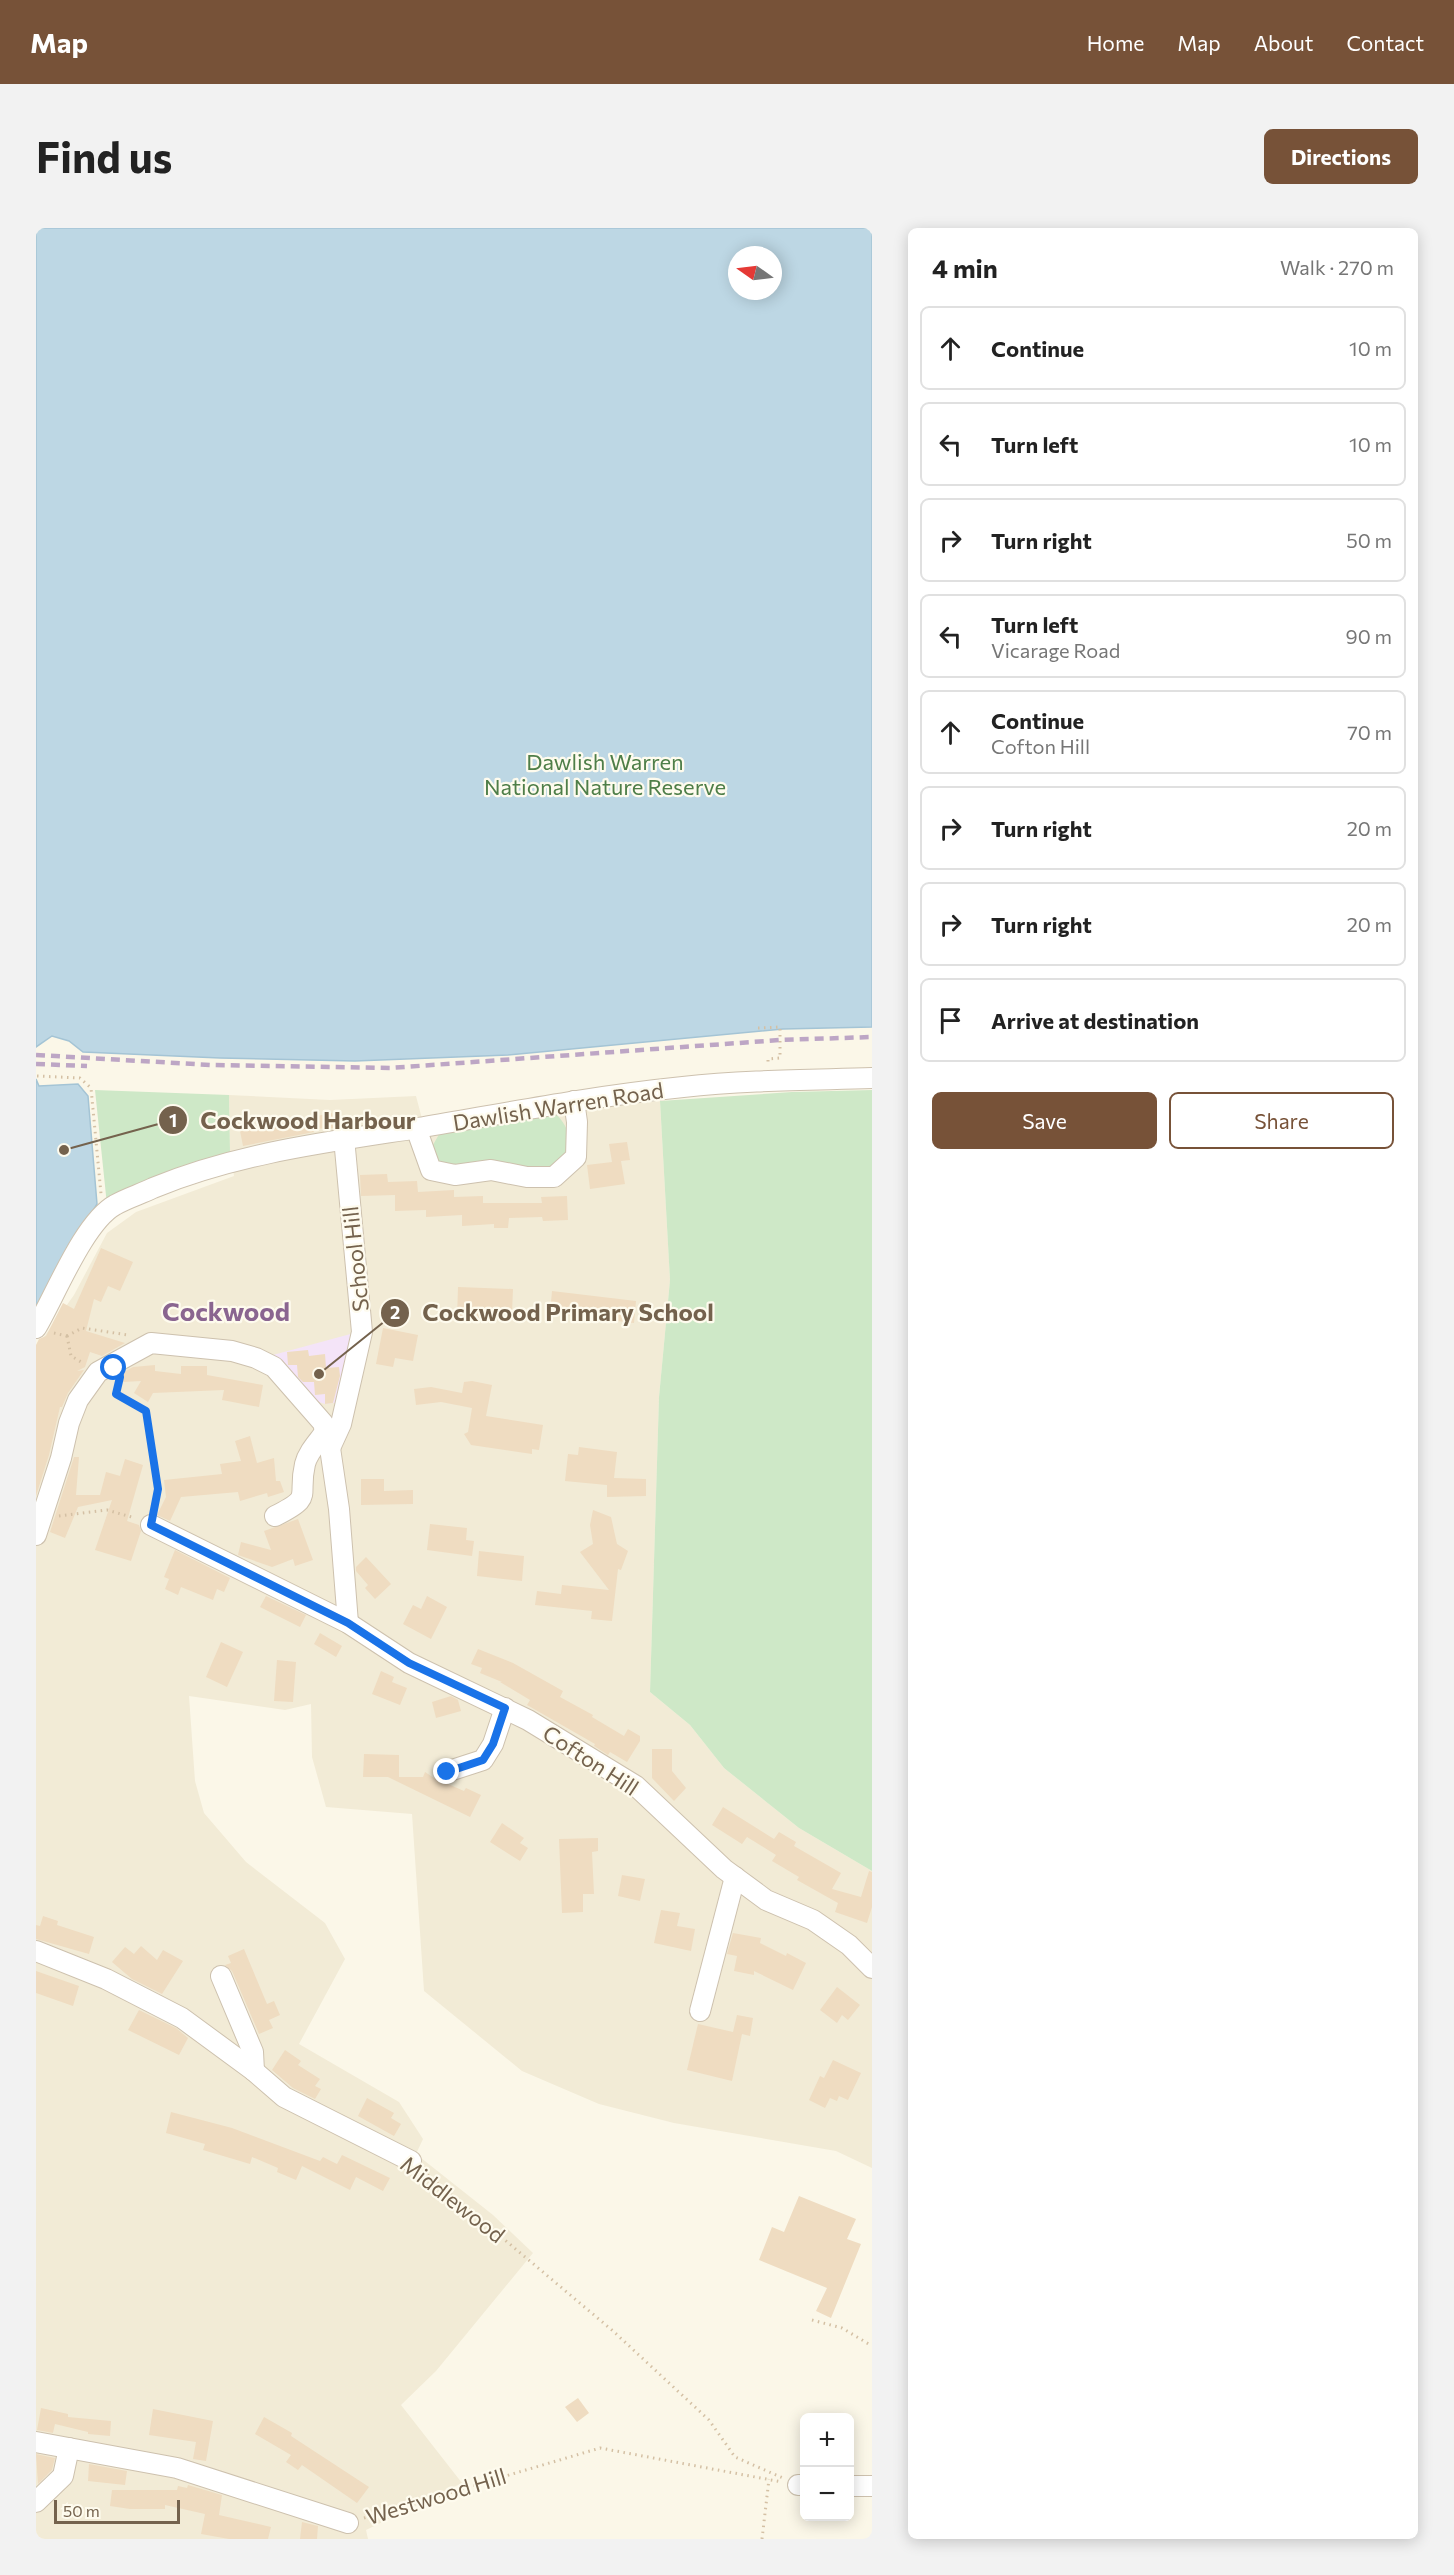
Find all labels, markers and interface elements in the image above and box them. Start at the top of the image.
text: Map [30,25,88,59]
text: Home [1087,30,1144,55]
text: Map [1177,30,1221,55]
text: About [1254,30,1313,55]
text: Contact [1346,30,1424,55]
button: Directions [1264,129,1418,184]
text: Find us [36,130,172,182]
north arrow [728,246,782,300]
text: 4 min [932,252,998,283]
text: Walk · 270 m [1280,255,1394,279]
icon: ahead [934,332,967,365]
text: Continue [991,335,1084,362]
text: 10 m [1349,336,1392,360]
icon: left [934,428,967,461]
text: Turn left [991,431,1078,458]
text: 10 m [1349,432,1392,456]
icon: right [934,524,967,557]
text: Turn right [991,527,1092,554]
text: 50 m [1346,528,1392,552]
text: Turn left [991,611,1078,638]
icon: left [934,620,967,653]
text: 90 m [1346,624,1392,648]
text: Vicarage Road [991,638,1120,662]
text: Continue [991,707,1084,734]
icon: ahead [934,716,967,749]
text: 70 m [1347,720,1392,744]
text: Cofton Hill [991,734,1090,758]
park label: Dawlish Warren National Nature Reserve [484,748,726,800]
icon: right [934,812,967,845]
text: Turn right [991,815,1092,842]
text: 20 m [1347,816,1392,840]
icon: right [934,908,967,941]
text: Turn right [991,911,1092,938]
text: 20 m [1347,912,1392,936]
icon: arrive [934,1004,967,1037]
text: Arrive at destination [991,1007,1199,1034]
street label: Dawlish Warren Road [451,1076,665,1136]
button: Save [932,1092,1157,1149]
button: Share [1169,1092,1394,1149]
callout: Cockwood Harbour [158,1099,428,1141]
text: Cockwood Harbour [200,1105,416,1134]
text: 1 [169,1109,177,1131]
street label: School Hill [336,1205,374,1313]
callout: Cockwood Primary School [380,1292,726,1334]
district label: Cockwood [162,1295,290,1326]
text: Cockwood Primary School [422,1297,714,1326]
text: 2 [390,1301,400,1323]
route start [100,1354,126,1380]
street label: Cofton Hill [538,1719,644,1801]
route end [433,1758,459,1784]
street label: Middlewood [395,2150,511,2248]
map controls [800,2413,854,2521]
button: + [800,2413,854,2467]
street label: Westwood Hill [363,2462,509,2530]
button: − [800,2467,854,2521]
scale bar [54,2497,180,2524]
text: 50 m [63,2501,100,2520]

